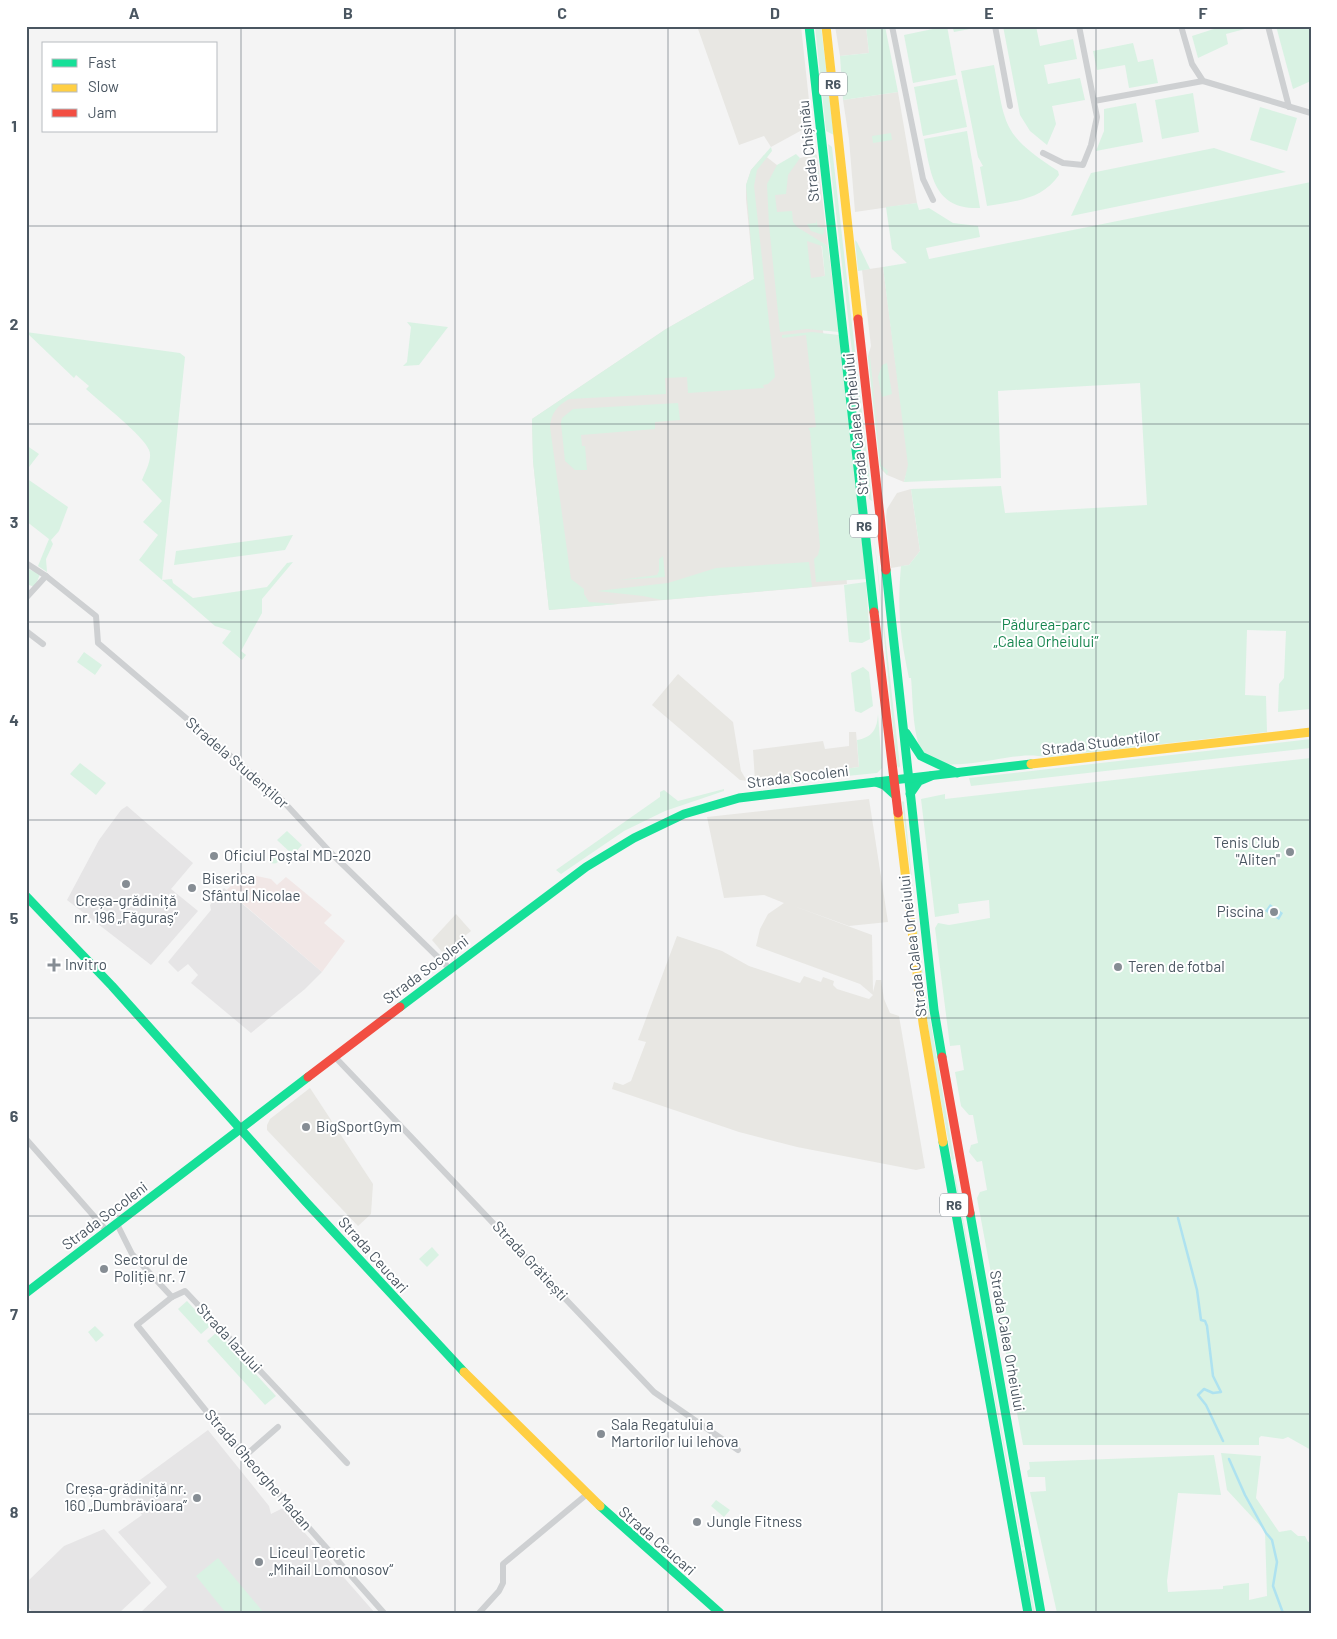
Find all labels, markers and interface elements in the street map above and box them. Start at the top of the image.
text: A [129,3,140,22]
text: B [343,3,353,22]
text: C [557,3,567,22]
text: D [770,3,780,22]
text: E [984,3,994,22]
text: F [1199,3,1208,22]
legend [42,42,218,132]
text: Fast [88,53,116,71]
road number: R6 [819,72,847,96]
text: Slow [88,77,119,95]
street label: Strada Chișinău [794,99,822,203]
text: Jam [88,103,117,121]
text: 1 [11,116,17,135]
text: 2 [10,314,19,333]
street label: Strada Calea Orheiului [839,352,871,496]
text: 3 [10,512,18,531]
road number: R6 [850,514,878,538]
park label: Pădurea-parc „Calea Orheiului” [994,615,1098,650]
text: 4 [9,710,19,729]
street label: Stradela Studenților [182,713,293,812]
street label: Strada Studenților [1041,726,1162,758]
street label: Strada Socoleni [746,761,850,791]
place label: Tenis Club "Aliten" [1214,833,1280,868]
place label: Oficiul Poștal MD-2020 [224,846,371,864]
marker: Tenis Club "Aliten" [1284,846,1296,858]
marker: Oficiul Poștal MD-2020 [208,850,220,862]
place label: Biserica Sfântul Nicolae [202,869,301,904]
street label: Strada Calea Orheiului [894,874,930,1018]
marker: Creșa-grădiniță nr. 196 „Făguraș” [120,878,132,890]
marker: Biserica Sfântul Nicolae [186,882,198,894]
place label: Creșa-grădiniță nr. 196 „Făguraș” [74,891,178,926]
place label: Piscina [1217,902,1264,920]
marker: Piscina [1268,906,1280,918]
text: 5 [10,908,19,927]
street label: Strada Socoleni [379,931,472,1007]
place label: Invitro [65,955,107,973]
place label: Teren de fotbal [1128,957,1225,975]
marker: Invitro [47,958,61,972]
marker: Teren de fotbal [1112,961,1124,973]
text: 6 [10,1106,19,1125]
place label: BigSportGym [316,1117,402,1135]
marker: BigSportGym [300,1121,312,1133]
street label: Strada Socoleni [58,1177,151,1253]
road number: R6 [940,1194,968,1216]
street label: Strada Ceucari [335,1213,413,1296]
street label: Strada Grătiești [489,1217,572,1304]
place label: Sectorul de Poliție nr. 7 [114,1250,188,1285]
marker: Sectorul de Poliție nr. 7 [98,1263,110,1275]
street label: Strada Calea Orheiului [987,1269,1029,1413]
street label: Strada Iazului [193,1299,266,1376]
text: 7 [10,1304,18,1323]
street label: Strada Gheorghe Madan [201,1405,316,1533]
place label: Sala Regatului a Martorilor lui Iehova [611,1415,739,1450]
marker: Sala Regatului a Martorilor lui Iehova [595,1428,607,1440]
place label: Creșa-grădiniță nr. 160 „Dumbrăvioara” [64,1479,187,1514]
marker: Creșa-grădiniță nr. 160 „Dumbrăvioara” [191,1492,203,1504]
text: 8 [10,1502,19,1521]
street label: Strada Ceucari [616,1502,700,1579]
place label: Jungle Fitness [707,1512,802,1530]
marker: Jungle Fitness [691,1516,703,1528]
place label: Liceul Teoretic „Mihail Lomonosov“ [269,1543,393,1578]
marker: Liceul Teoretic „Mihail Lomonosov“ [253,1556,265,1568]

